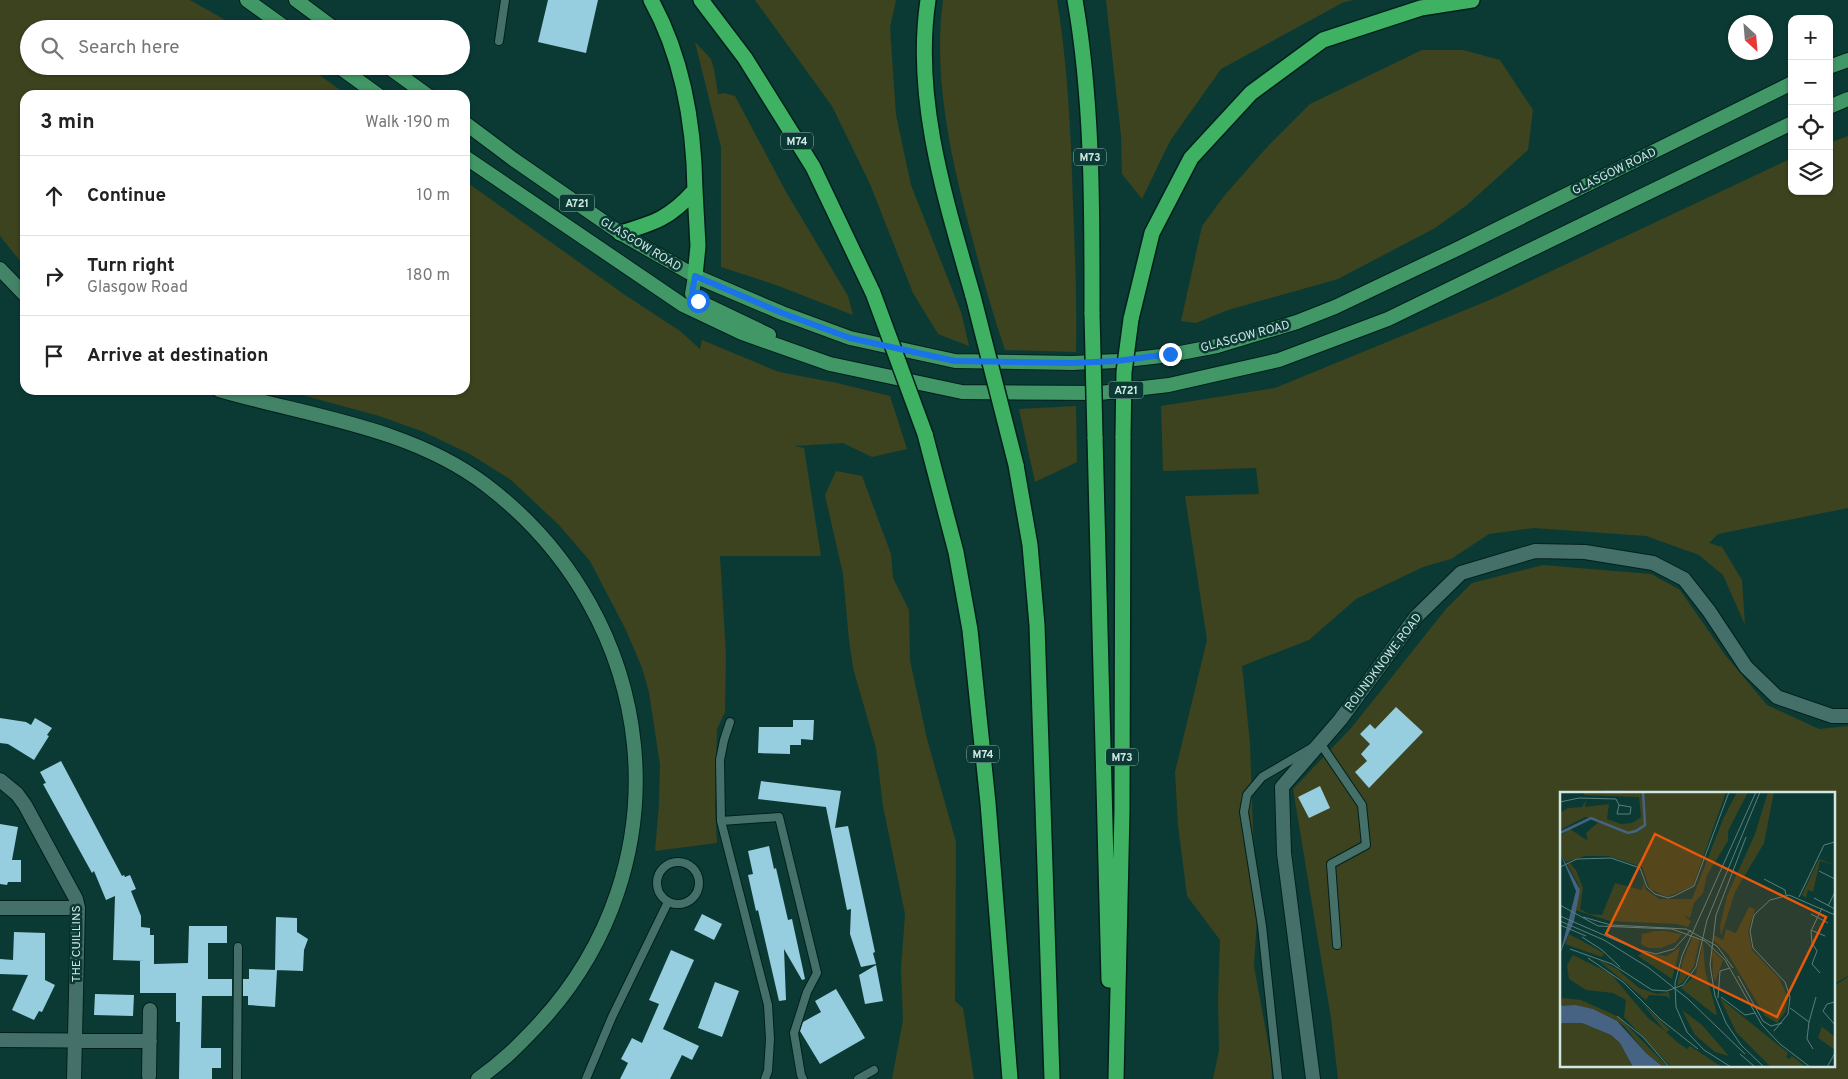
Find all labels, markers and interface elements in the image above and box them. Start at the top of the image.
north arrow [1728,15,1773,60]
map controls [1788,15,1833,195]
button: + [1788,15,1833,60]
search box [20,20,470,75]
icon: search [38,34,66,62]
text: Search here [78,36,180,60]
button: − [1788,60,1833,105]
button: locate [1788,105,1833,150]
text: 3 min [40,109,95,136]
text: Walk · 190 m [365,113,450,133]
road number: M74 [781,132,813,150]
street label: GLASGOW ROAD [1570,145,1659,199]
road number: M73 [1074,148,1106,166]
button: layers [1788,150,1833,195]
icon: ahead [40,182,68,210]
text: Continue [87,184,166,208]
text: 10 m [416,186,450,206]
road number: A721 [560,194,594,212]
street label: GLASGOW ROAD [597,214,684,275]
text: Turn right [87,254,175,278]
icon: right [40,262,68,290]
text: 180 m [407,266,450,286]
text: Glasgow Road [87,278,188,298]
route start [687,290,710,313]
street label: GLASGOW ROAD [1199,317,1292,357]
icon: arrive [40,342,68,370]
route end [1159,343,1182,366]
text: Arrive at destination [87,344,268,368]
road number: A721 [1108,382,1144,398]
street label: ROUNDKNOWE ROAD [1342,610,1426,715]
road number: M74 [967,746,999,762]
road number: M73 [1106,749,1138,766]
inset map [1560,792,1836,1066]
street label: THE CUILLINS [69,905,85,983]

